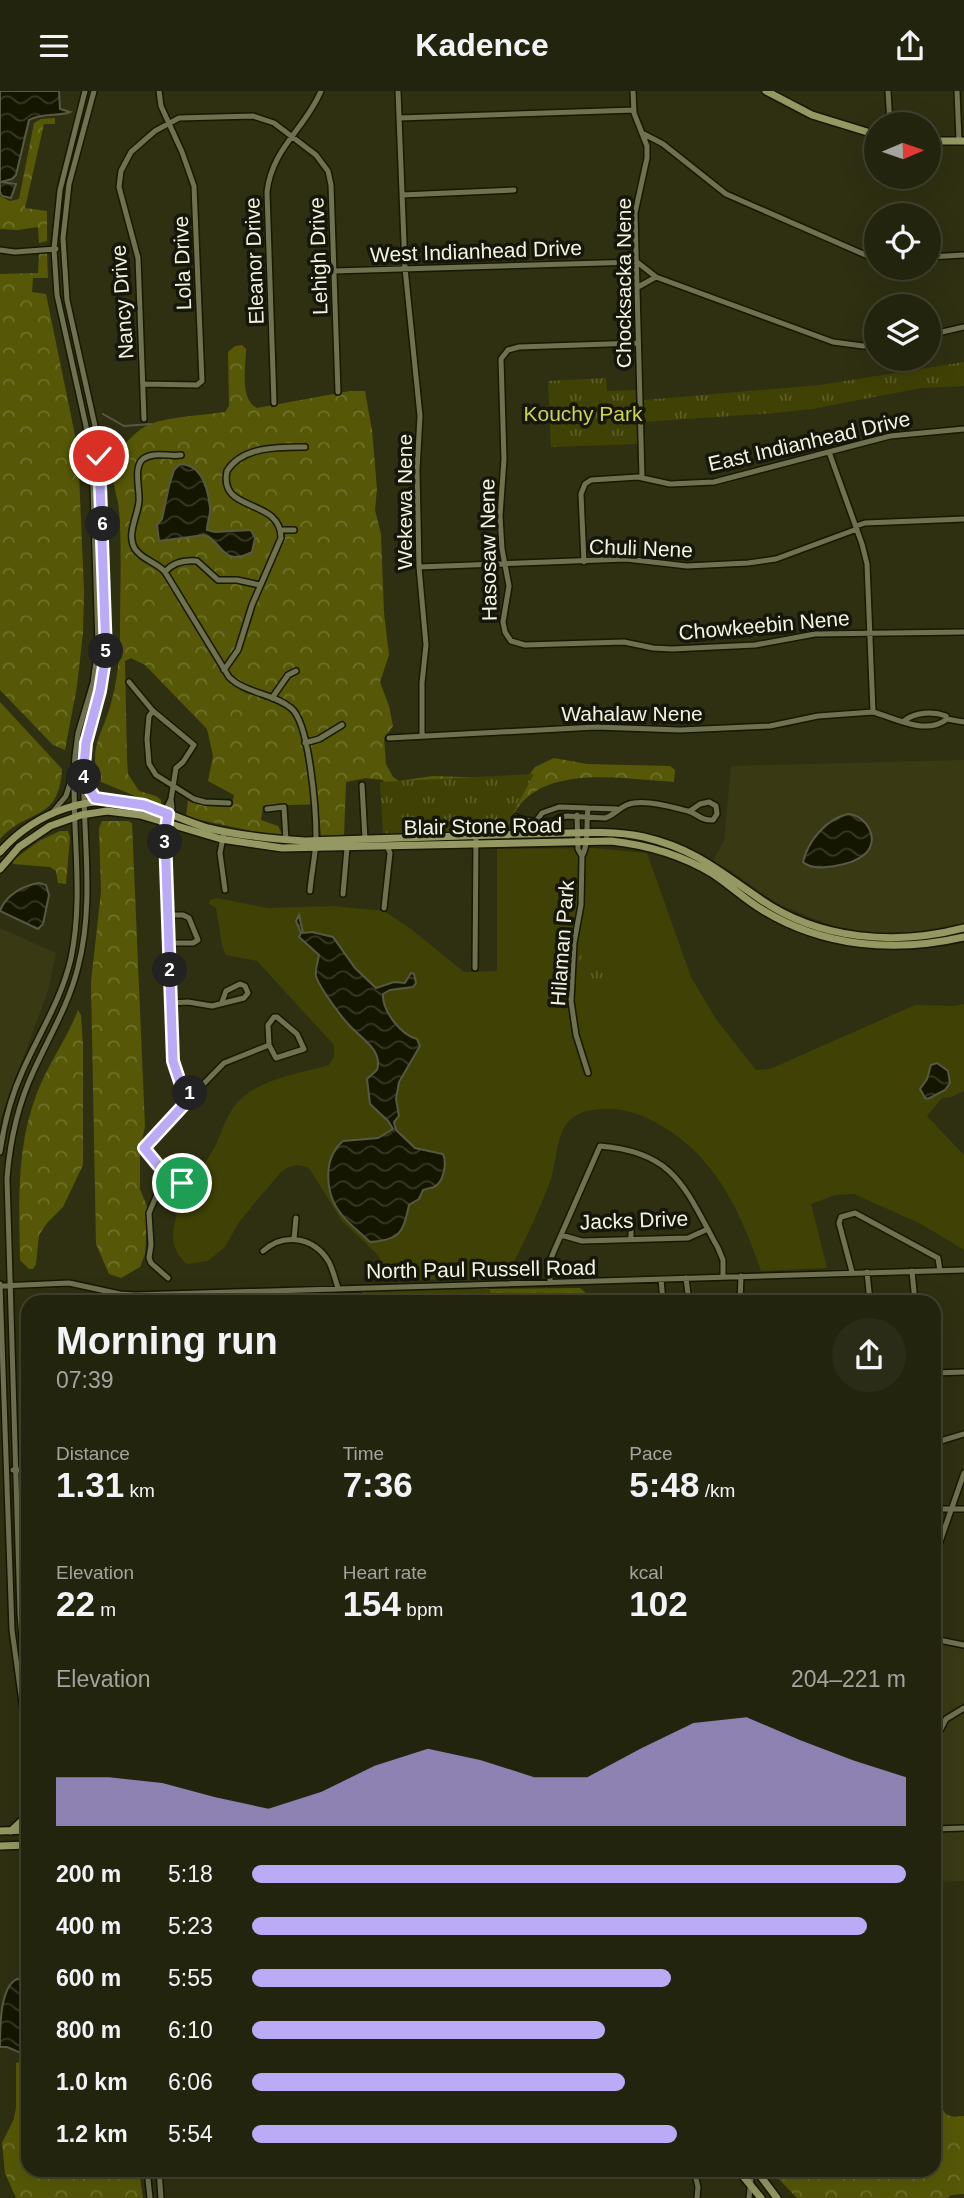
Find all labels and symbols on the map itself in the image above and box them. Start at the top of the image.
north arrow [864,112,942,189]
street label: Eleanor Drive [240,197,268,325]
street label: Lehigh Drive [304,197,332,315]
street label: Chocksacka Nene [612,198,635,368]
street label: Lola Drive [169,215,195,311]
street label: West Indianhead Drive [370,236,582,266]
street label: Nancy Drive [107,244,137,360]
park label: Kouchy Park [523,402,643,425]
street label: East Indianhead Drive [706,407,912,475]
pin [69,426,129,486]
street label: Wekewa Nene [393,434,416,570]
street label: Hasosaw Nene [475,479,501,621]
pin: 6 [86,507,120,541]
street label: Chuli Nene [589,535,693,561]
street label: Chowkeebin Nene [678,606,850,644]
pin: 5 [88,633,124,669]
street label: Wahalaw Nene [561,702,703,725]
pin: 4 [66,759,102,795]
street label: Blair Stone Road [403,813,563,839]
pin: 3 [148,825,182,859]
street label: Hilaman Park [546,879,578,1007]
pin: 2 [152,953,188,987]
pin: 1 [172,1075,208,1111]
pin [152,1153,212,1213]
street label: Jacks Drive [579,1207,689,1233]
street label: North Paul Russell Road [366,1255,596,1283]

